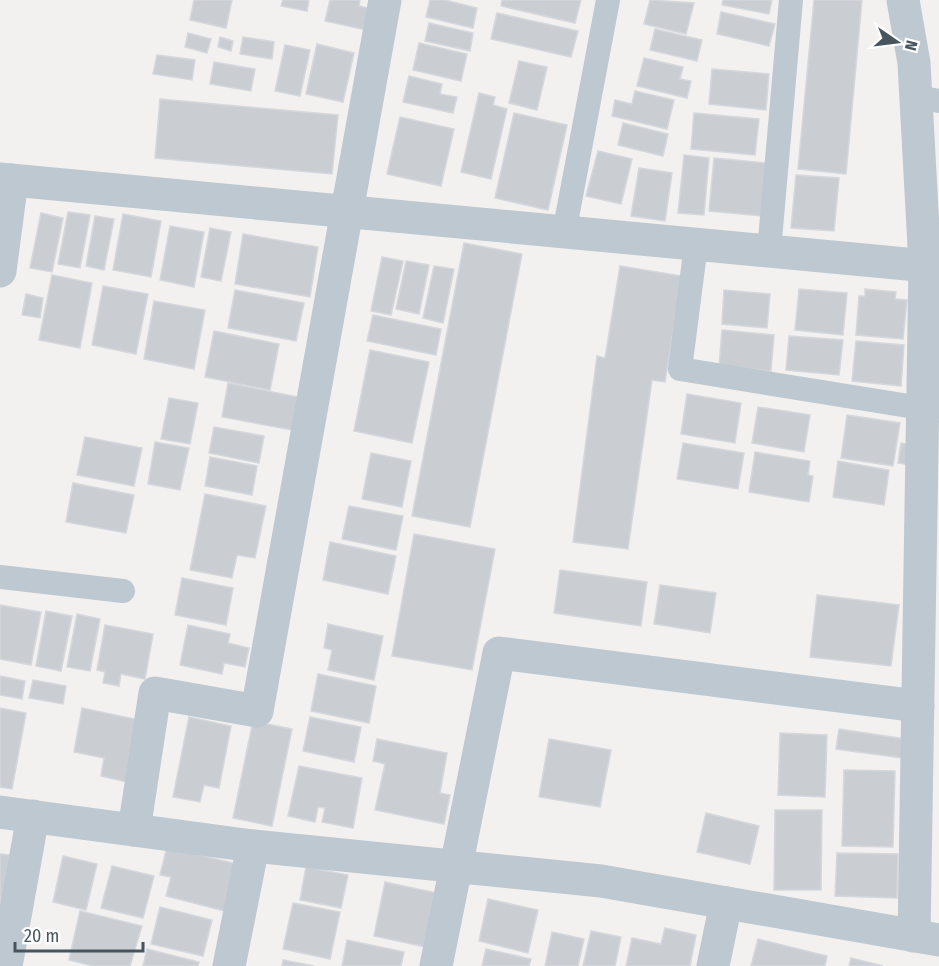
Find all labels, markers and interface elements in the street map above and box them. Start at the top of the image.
north arrow [867,12,927,72]
text: N [901,39,921,52]
scale bar [15,915,142,953]
text: 20 m [24,925,59,947]

